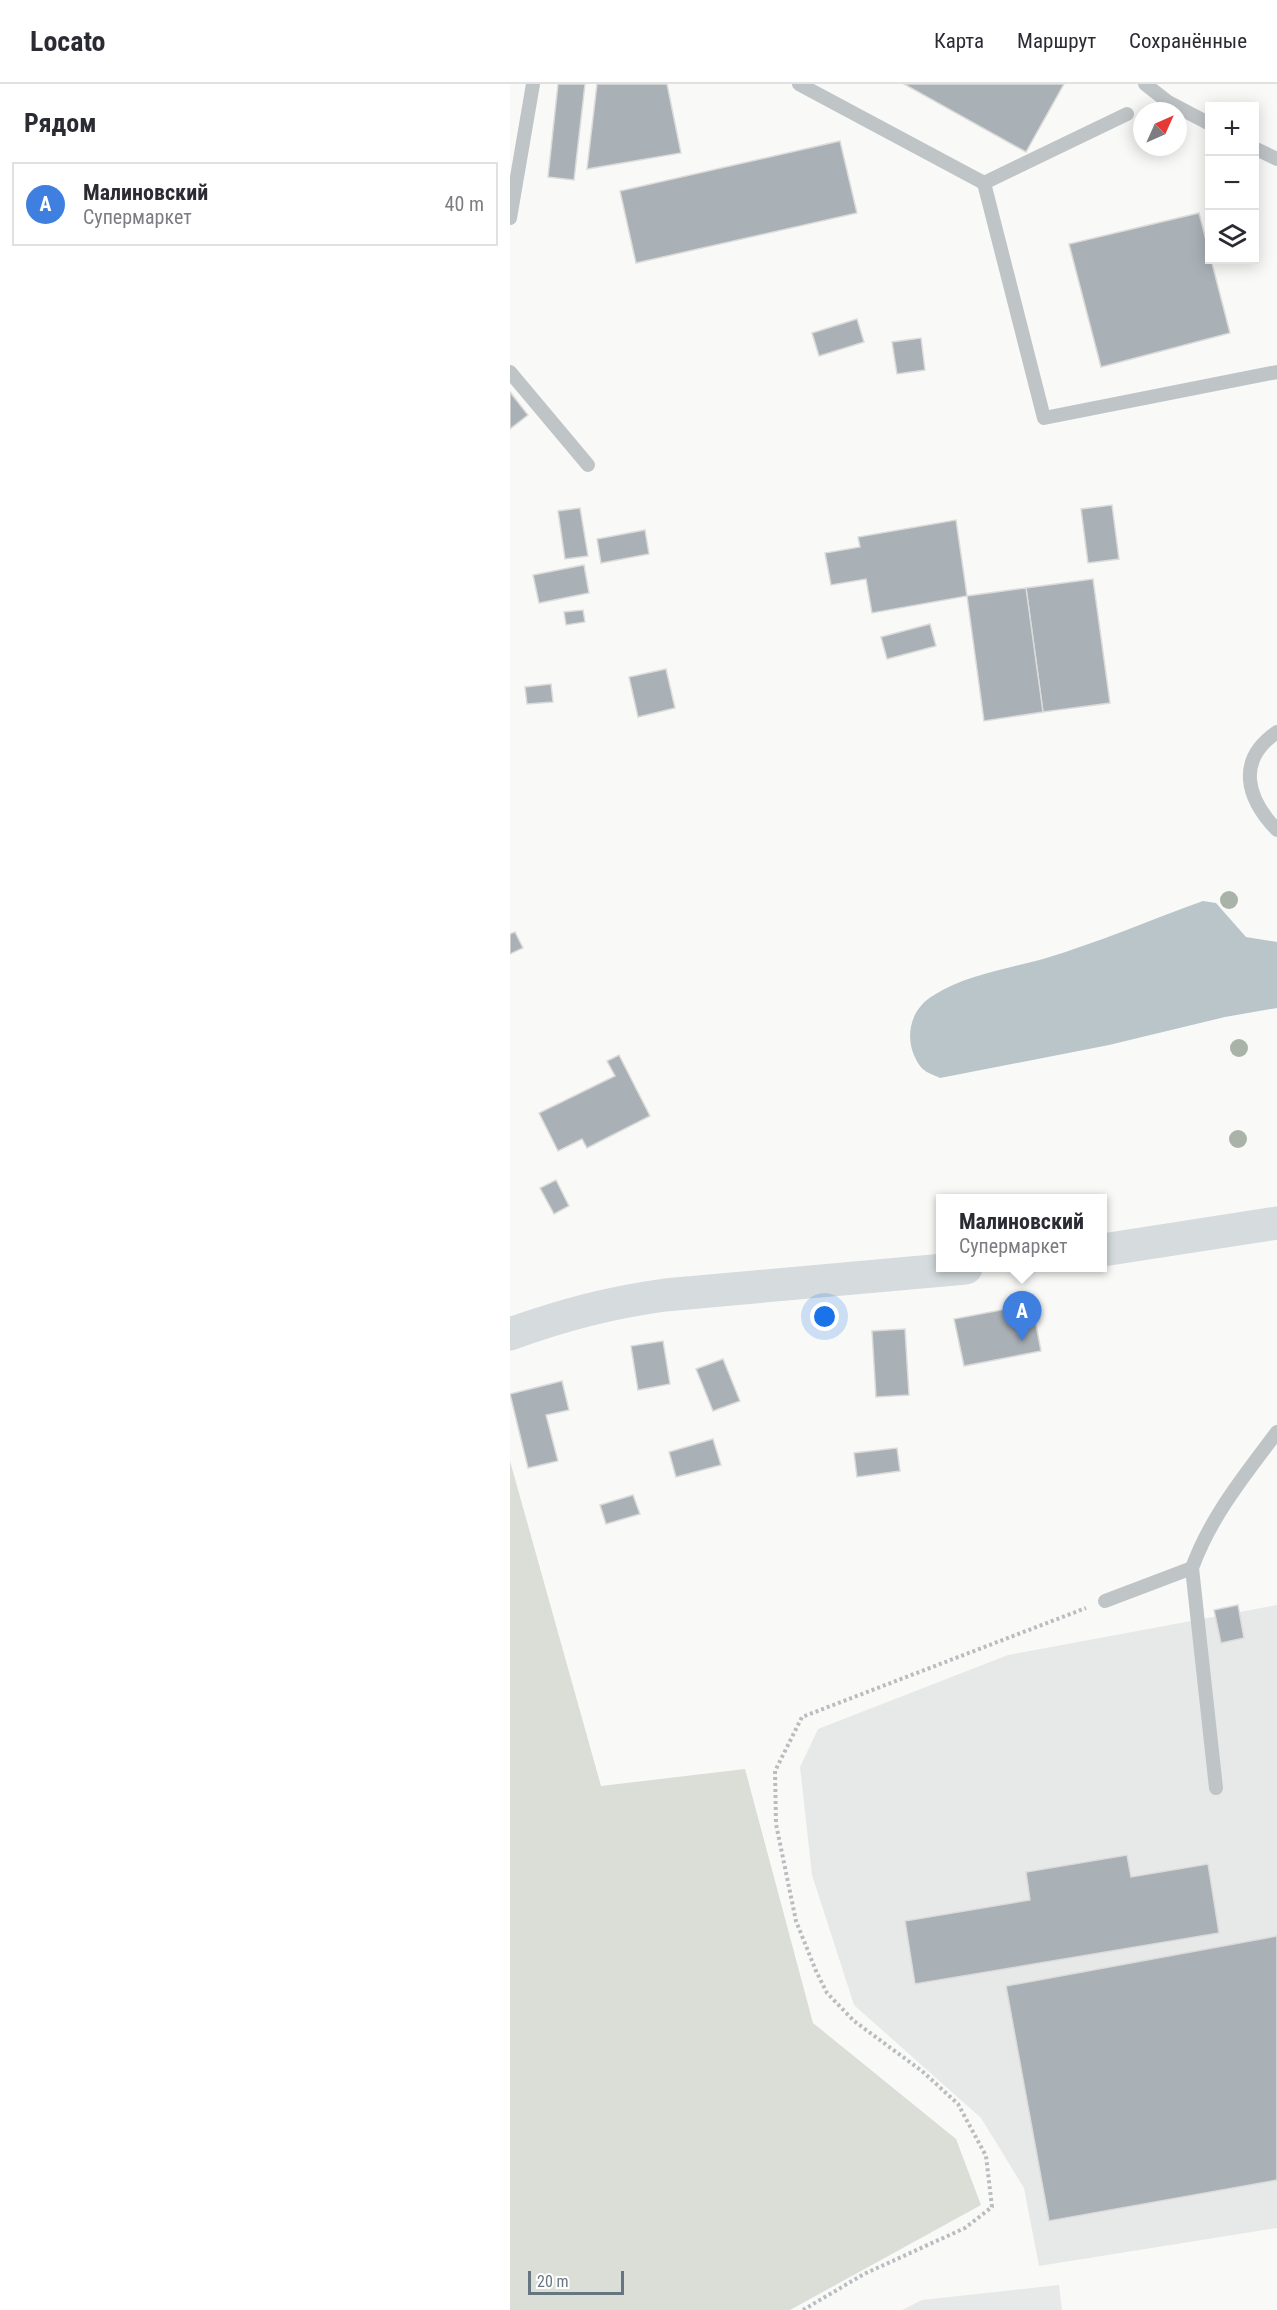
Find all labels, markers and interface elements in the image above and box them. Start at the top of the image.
text: Locato [30,25,106,58]
text: Карта [934,29,984,53]
text: Маршрут [1017,29,1096,53]
text: Сохранённые [1129,29,1247,53]
north arrow [1133,102,1187,156]
map controls [1205,102,1259,264]
button: + [1205,102,1259,156]
text: Рядом [24,108,96,138]
button: − [1205,156,1259,210]
text: Малиновский [83,180,208,205]
text: A [40,192,51,216]
text: 40 m [445,192,484,216]
text: Супермаркет [83,205,192,229]
button: layers [1205,210,1259,264]
popup [936,1194,1107,1272]
text: Малиновский [959,1209,1084,1234]
text: Супермаркет [959,1234,1068,1258]
pin: A [1002,1292,1042,1341]
your location [810,1302,839,1331]
scale bar [528,2268,624,2296]
text: 20 m [537,2272,569,2291]

